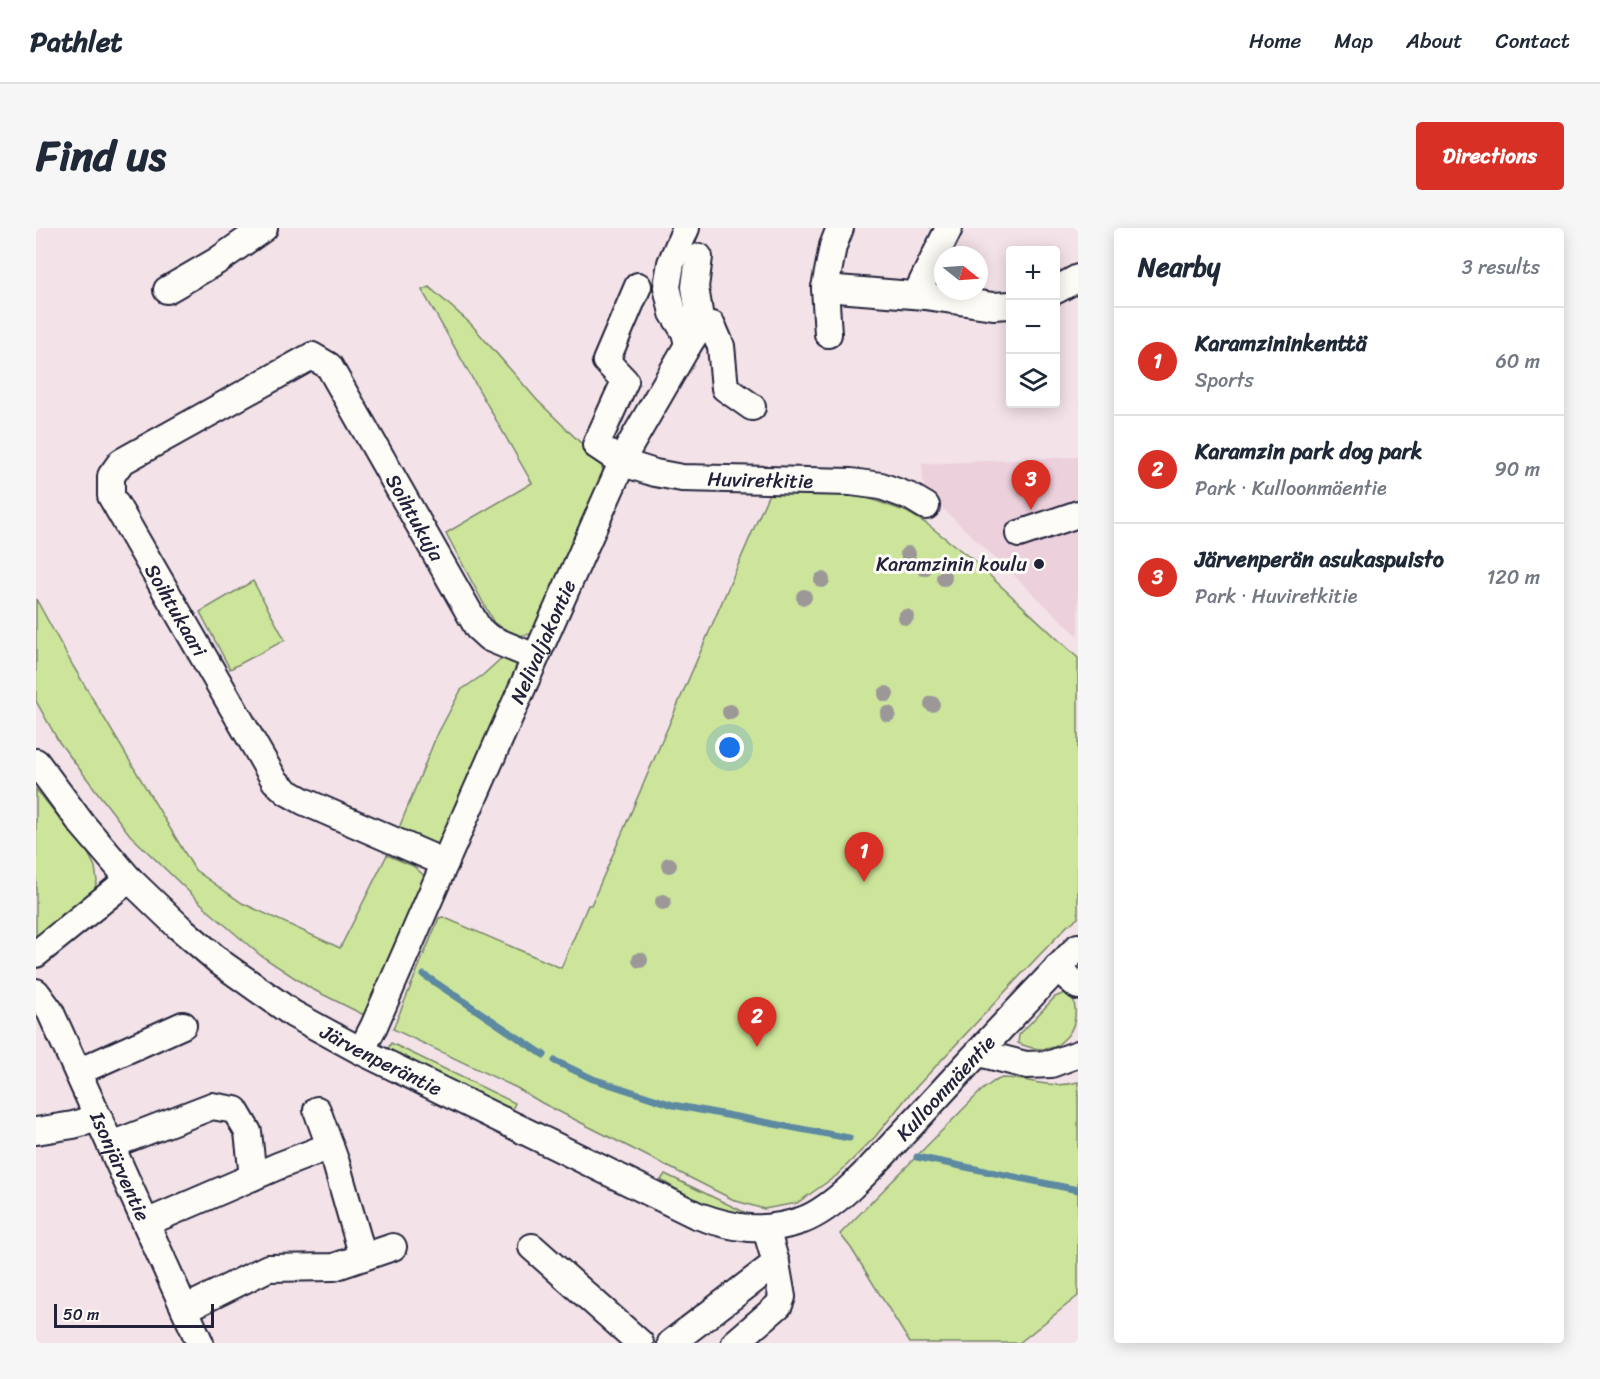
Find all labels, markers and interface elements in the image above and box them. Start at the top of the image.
text: Pathlet [30,17,123,66]
text: Home [1249,22,1301,60]
text: Map [1334,22,1373,60]
text: About [1406,22,1463,60]
text: Contact [1496,22,1570,60]
text: Find us [36,119,166,193]
button: Directions [1416,122,1564,190]
text: Nearby [1138,244,1220,290]
north arrow [934,246,988,300]
map controls [1006,246,1060,408]
button: + [1006,246,1060,300]
text: 3 results [1462,250,1540,285]
button: − [1006,300,1060,354]
text: Karamzininkenttä [1195,324,1367,363]
text: 1 [1153,344,1162,379]
text: 60 m [1495,344,1540,379]
button: layers [1006,354,1060,408]
text: Sports [1195,363,1254,398]
text: Karamzin park dog park [1195,432,1423,471]
text: 2 [1152,452,1163,487]
text: 90 m [1495,452,1540,487]
pin: 3 [1012,460,1050,510]
street label: Huviretkitie [707,462,814,499]
street label: Soihtukuja [376,467,454,569]
text: Park · Kulloonmäentie [1195,471,1387,506]
text: Järvenperän asukaspuisto [1195,540,1444,579]
place label: Karamzinin koulu [876,547,1027,582]
street label: Soihtukaari [135,557,217,664]
marker: Karamzinin koulu [1032,557,1046,571]
text: 3 [1152,560,1163,595]
text: 120 m [1487,560,1540,595]
street label: Nelivaljakontie [500,574,586,710]
text: Park · Huviretkitie [1195,579,1357,614]
your location [715,733,744,762]
pin: 1 [844,832,884,882]
pin: 2 [738,998,776,1047]
street label: Järvenperäntie [313,1014,448,1106]
street label: Kulloonmäentie [887,1027,1005,1149]
street label: Isonjärventie [79,1105,160,1227]
text: 50 m [63,1300,99,1329]
scale bar [54,1301,214,1328]

